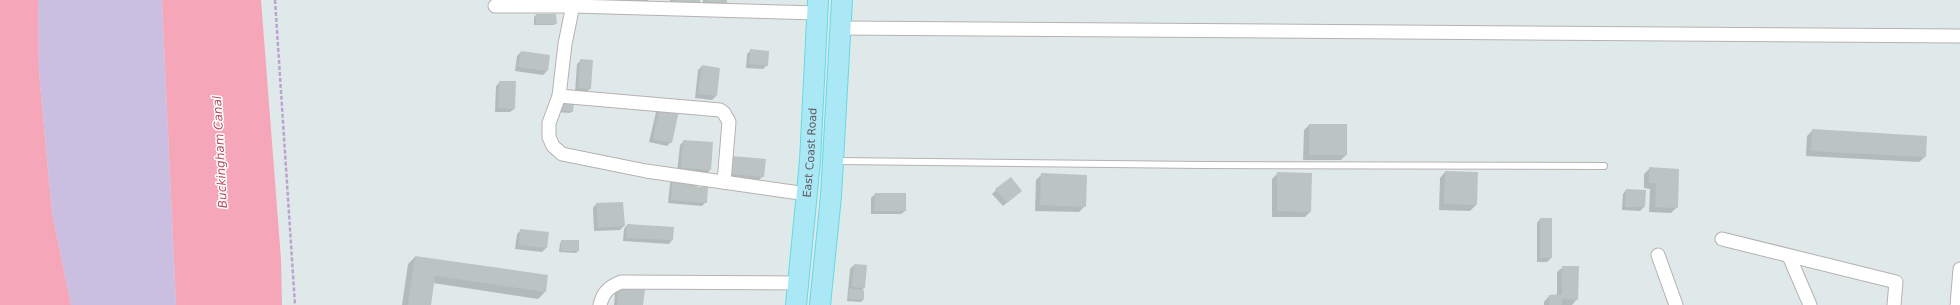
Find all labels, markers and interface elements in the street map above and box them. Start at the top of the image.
water label: Buckingham Canal [210,95,230,209]
street label: East Coast Road [800,108,819,198]

